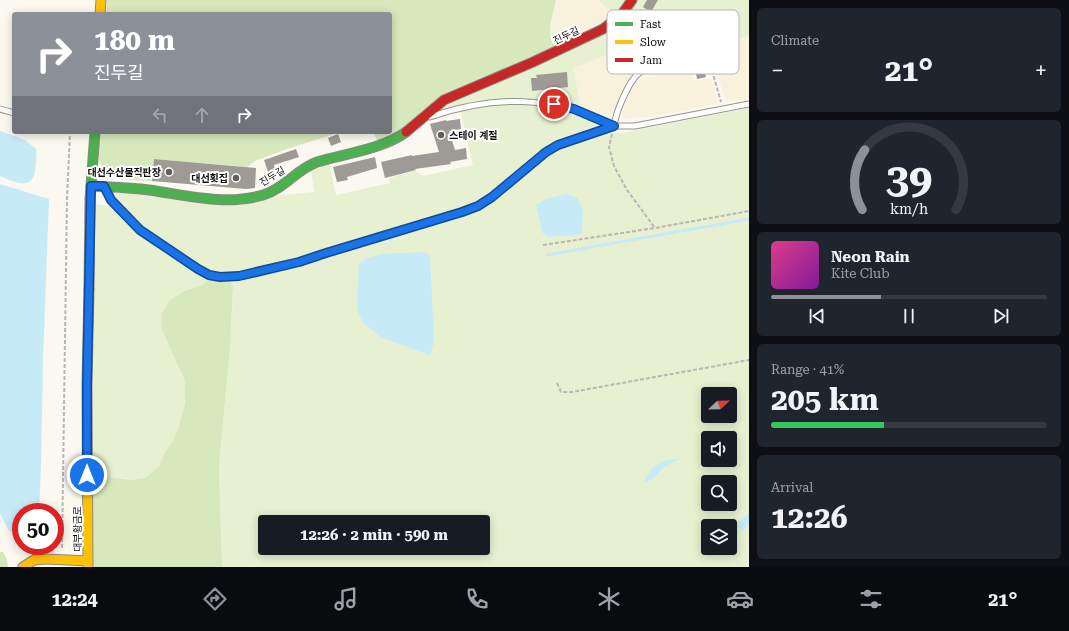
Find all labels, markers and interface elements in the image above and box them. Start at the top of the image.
legend [607,10,739,74]
text: Fast [640,18,661,31]
text: 180 m [94,24,175,57]
street label: 진두길 [551,25,581,46]
icon: right [28,28,80,80]
text: Climate [771,33,819,48]
text: Slow [640,36,667,49]
text: 21° [885,53,933,88]
text: Jam [640,54,662,67]
text: − [771,58,783,83]
text: + [1035,58,1047,83]
text: 진두길 [94,62,144,83]
pin [537,87,571,121]
icon: arrive [543,93,565,115]
icon: left [149,104,171,126]
icon: ahead [191,104,213,126]
icon: right [233,104,255,126]
marker: 스테이 계절 [436,130,446,140]
place label: 스테이 계절 [449,130,498,141]
text: 39 [886,154,932,203]
street label: 진두길 [258,165,287,188]
place label: 대선수산물직판장 [87,167,161,178]
marker: 대선수산물직판장 [164,167,174,177]
place label: 대선횟집 [191,172,228,184]
marker: 대선횟집 [231,173,241,183]
text: km/h [890,200,928,216]
text: Neon Rain [831,248,910,266]
text: Kite Club [831,266,890,281]
icon: previous [806,305,828,327]
icon: pause [898,305,920,327]
icon: next [990,305,1012,327]
text: Range · 41% [771,362,844,377]
text: 205 km [771,382,879,417]
north arrow [701,387,737,423]
map controls [701,387,737,555]
button: sound [701,431,737,467]
position arrow [66,454,108,496]
button: search [701,475,737,511]
text: Arrival [771,480,813,495]
text: 12:26 [771,500,848,535]
speed limit sign: 50 [12,503,64,555]
street label: 대부황금로 [72,506,83,552]
button: layers [701,519,737,555]
text: 12:26 · 2 min · 590 m [300,526,448,544]
icon: directions [201,585,229,613]
icon: music [332,585,360,613]
icon: phone [463,585,491,613]
icon: climate [595,585,623,613]
icon: car [726,585,754,613]
icon: filters [857,585,885,613]
text: 12:24 [52,589,98,610]
text: 21° [988,589,1017,610]

